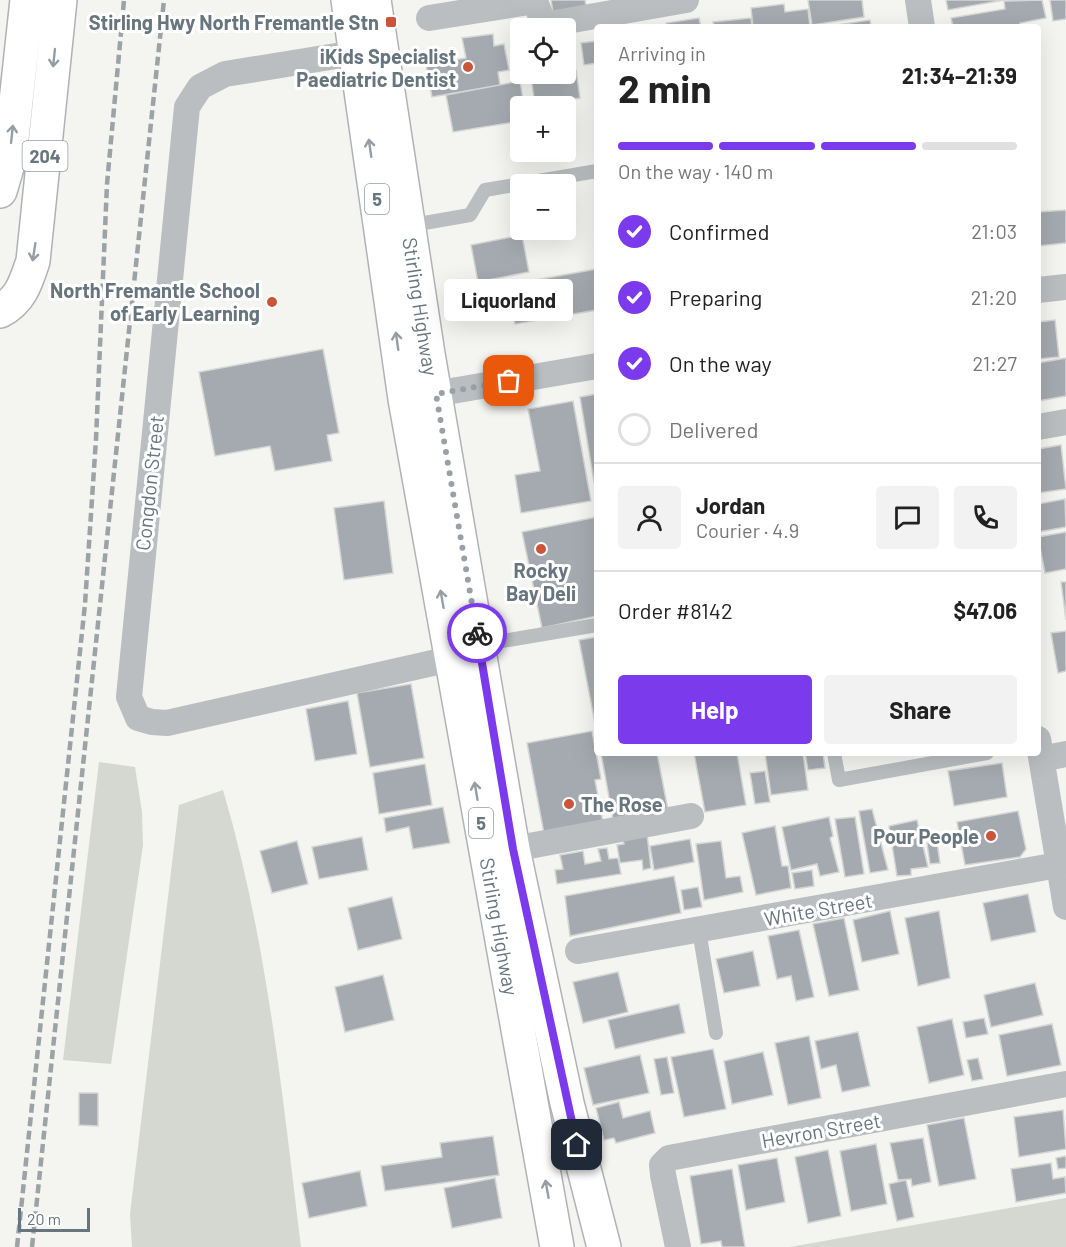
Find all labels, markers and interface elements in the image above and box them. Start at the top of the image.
place label: Stirling Hwy North Fremantle Stn [89,10,379,34]
marker: Stirling Hwy North Fremantle Stn [384,15,398,29]
map controls [510,18,576,240]
button: locate [510,18,576,84]
text: Arriving in [618,41,706,65]
place label: iKids Specialist Paediatric Dentist [296,44,456,91]
one-way arrow [48,48,59,68]
marker: iKids Specialist Paediatric Dentist [461,60,475,74]
text: 21:34–21:39 [902,62,1017,88]
text: 2 min [618,64,711,111]
button: + [510,96,576,162]
one-way arrow [7,124,18,144]
one-way arrow [364,138,375,158]
road number: 204 [22,141,68,171]
text: On the way · 140 m [618,159,773,183]
button: − [510,174,576,240]
road number: 5 [365,184,389,214]
icon: check [618,215,651,248]
text: Confirmed [669,218,769,244]
text: 21:03 [971,219,1017,243]
street label: Stirling Highway [398,236,444,377]
one-way arrow [29,242,40,262]
place label: North Fremantle School of Early Learning [50,278,260,325]
callout: Liquorland [444,279,574,321]
icon: check [618,281,651,314]
text: Preparing [669,284,762,310]
text: 21:20 [971,285,1017,309]
text: Liquorland [461,288,556,312]
marker: North Fremantle School of Early Learning [265,295,279,309]
one-way arrow [391,332,402,351]
icon: check [618,347,651,380]
text: On the way [669,350,772,376]
text: 21:27 [973,351,1017,375]
pin [483,355,534,406]
icon: bag [492,364,525,397]
street label: Congdon Street [130,414,168,552]
text: Delivered [669,416,758,442]
button: person [618,486,681,549]
button: chat [876,486,939,549]
button: phone [954,486,1017,549]
text: Jordan [696,492,765,518]
text: Courier · 4.9 [696,518,799,542]
marker: Rocky Bay Deli [534,542,548,556]
place label: Rocky Bay Deli [506,558,576,605]
one-way arrow [436,589,447,609]
text: Order #8142 [618,597,733,623]
text: $47.06 [954,597,1017,623]
courier [447,603,507,663]
icon: bike [461,617,494,650]
button: Help [618,675,812,744]
button: Share [824,675,1017,744]
one-way arrow [470,781,481,801]
place label: The Rose [581,792,663,816]
marker: The Rose [562,797,576,811]
road number: 5 [469,808,493,838]
place label: Pour People [873,824,979,848]
marker: Pour People [984,829,998,843]
street label: Stirling Highway [475,856,524,997]
street label: White Street [762,888,874,930]
street label: Hevron Street [760,1108,882,1152]
pin [551,1119,602,1170]
icon: home [560,1128,593,1161]
one-way arrow [541,1180,552,1200]
scale bar [18,1205,90,1232]
text: 20 m [27,1209,61,1228]

